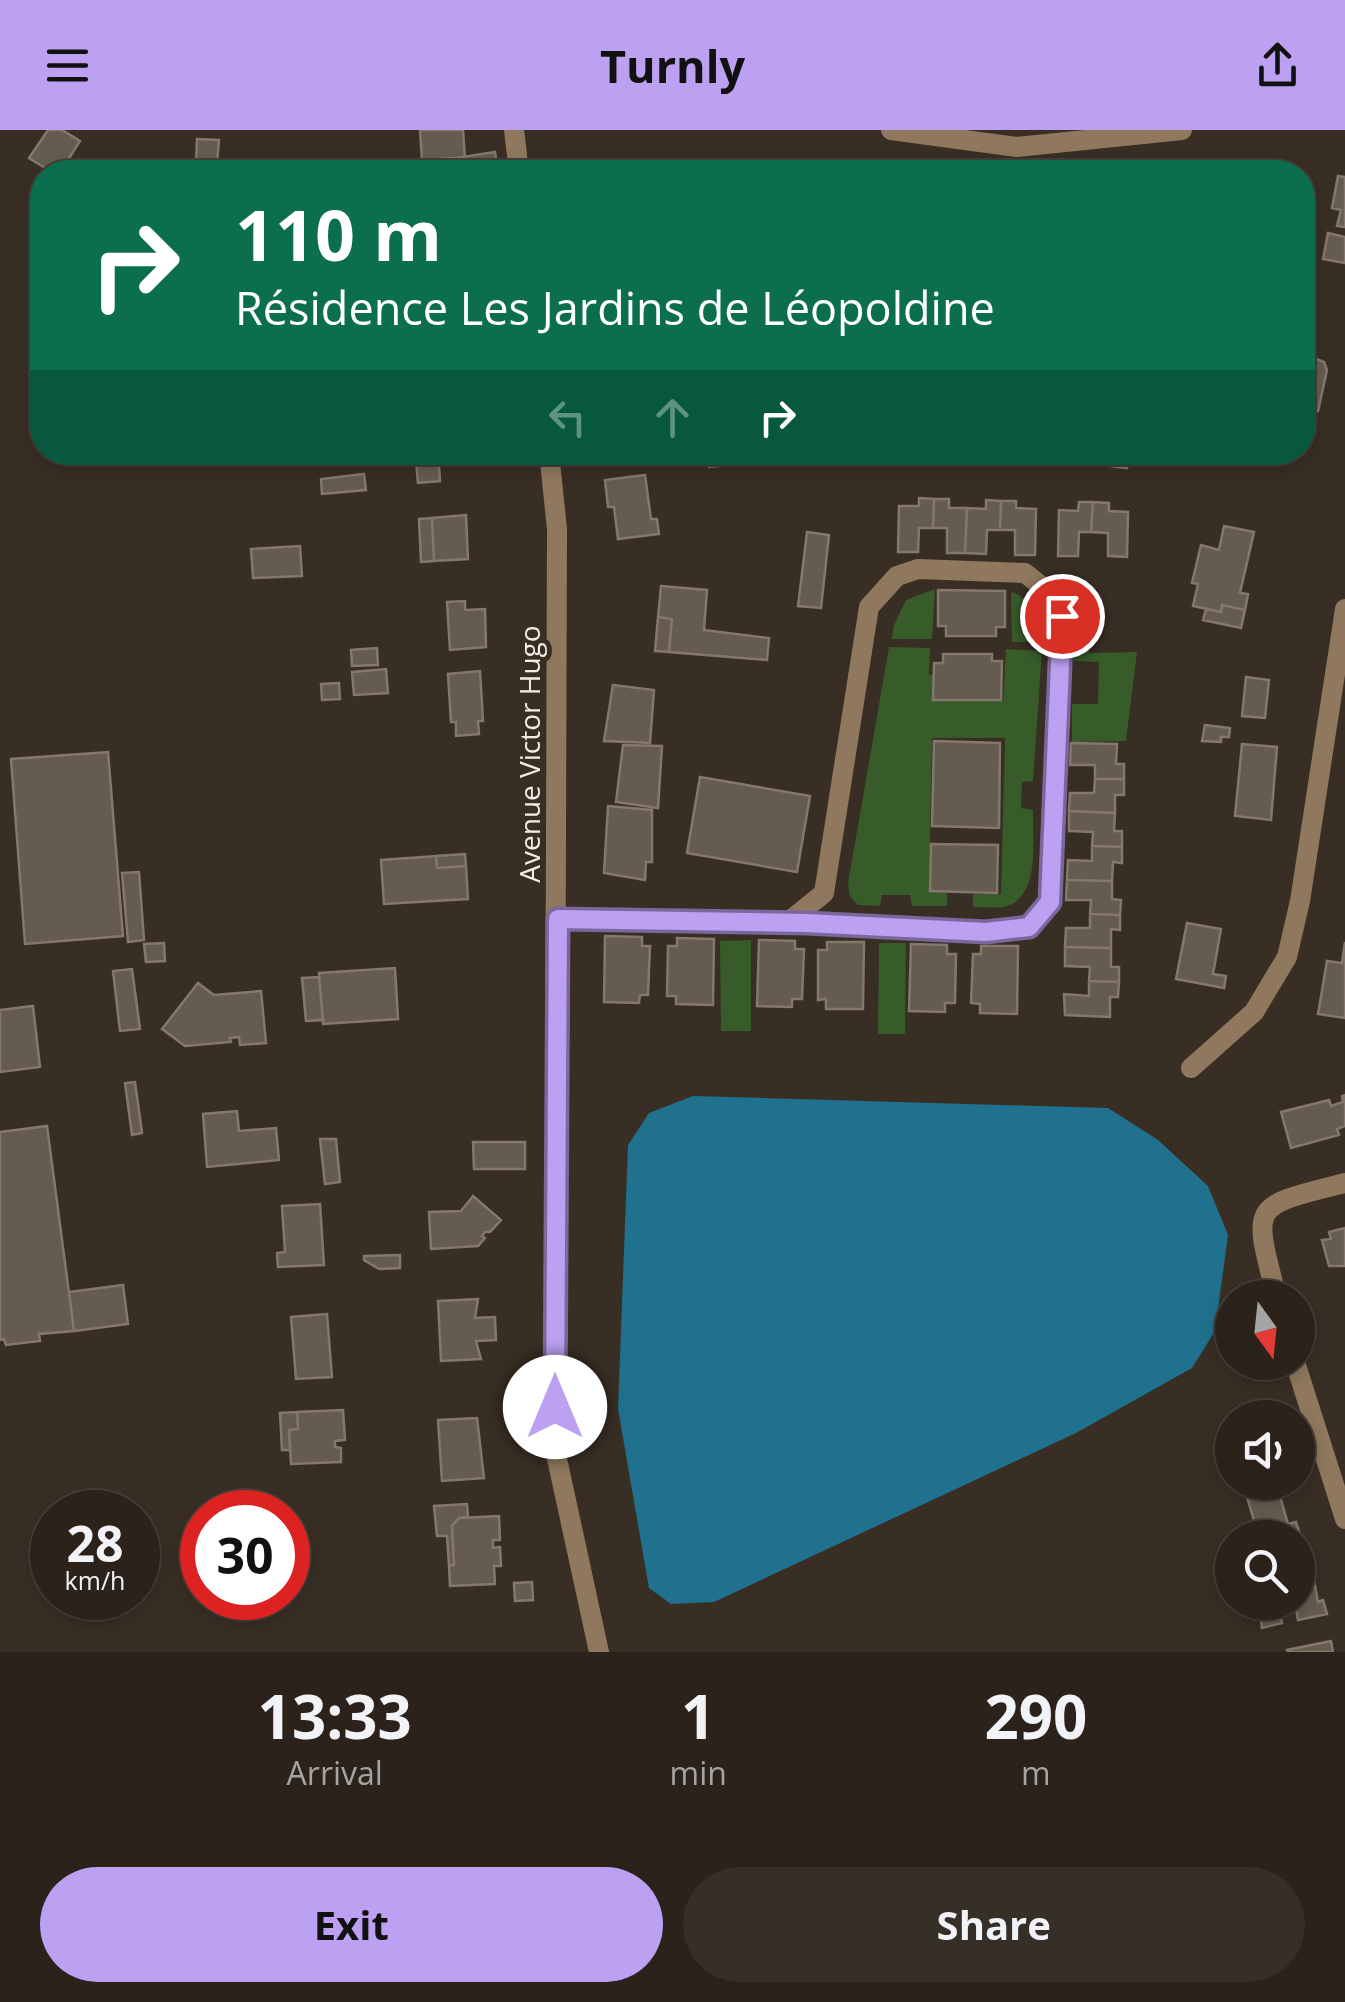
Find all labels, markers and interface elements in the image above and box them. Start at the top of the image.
text: Turnly [600,35,745,96]
icon: menu [40,38,95,93]
icon: share [1250,38,1305,93]
text: 110 m [235,186,442,282]
icon: right [70,200,200,330]
text: Résidence Les Jardins de Léopoldine [235,277,995,338]
icon: left [540,390,595,445]
icon: ahead [645,390,700,445]
icon: right [750,390,805,445]
pin [1020,574,1105,659]
icon: arrive [1035,589,1090,644]
street label: Avenue Victor Hugo [510,625,548,883]
north arrow [1215,1280,1315,1380]
map controls [1215,1280,1315,1620]
position arrow [503,1355,607,1459]
button: sound [1215,1400,1315,1500]
speed limit sign: 30 [180,1490,310,1620]
text: 28 [66,1509,124,1577]
button: search [1215,1520,1315,1620]
text: km/h [65,1563,125,1597]
text: 13:33 [258,1675,412,1757]
text: 1 [681,1675,715,1757]
text: 290 [984,1675,1087,1757]
text: Arrival [287,1751,383,1794]
text: min [670,1751,727,1794]
text: m [1021,1751,1051,1794]
button: Exit [40,1867,663,1982]
button: Share [683,1867,1305,1982]

